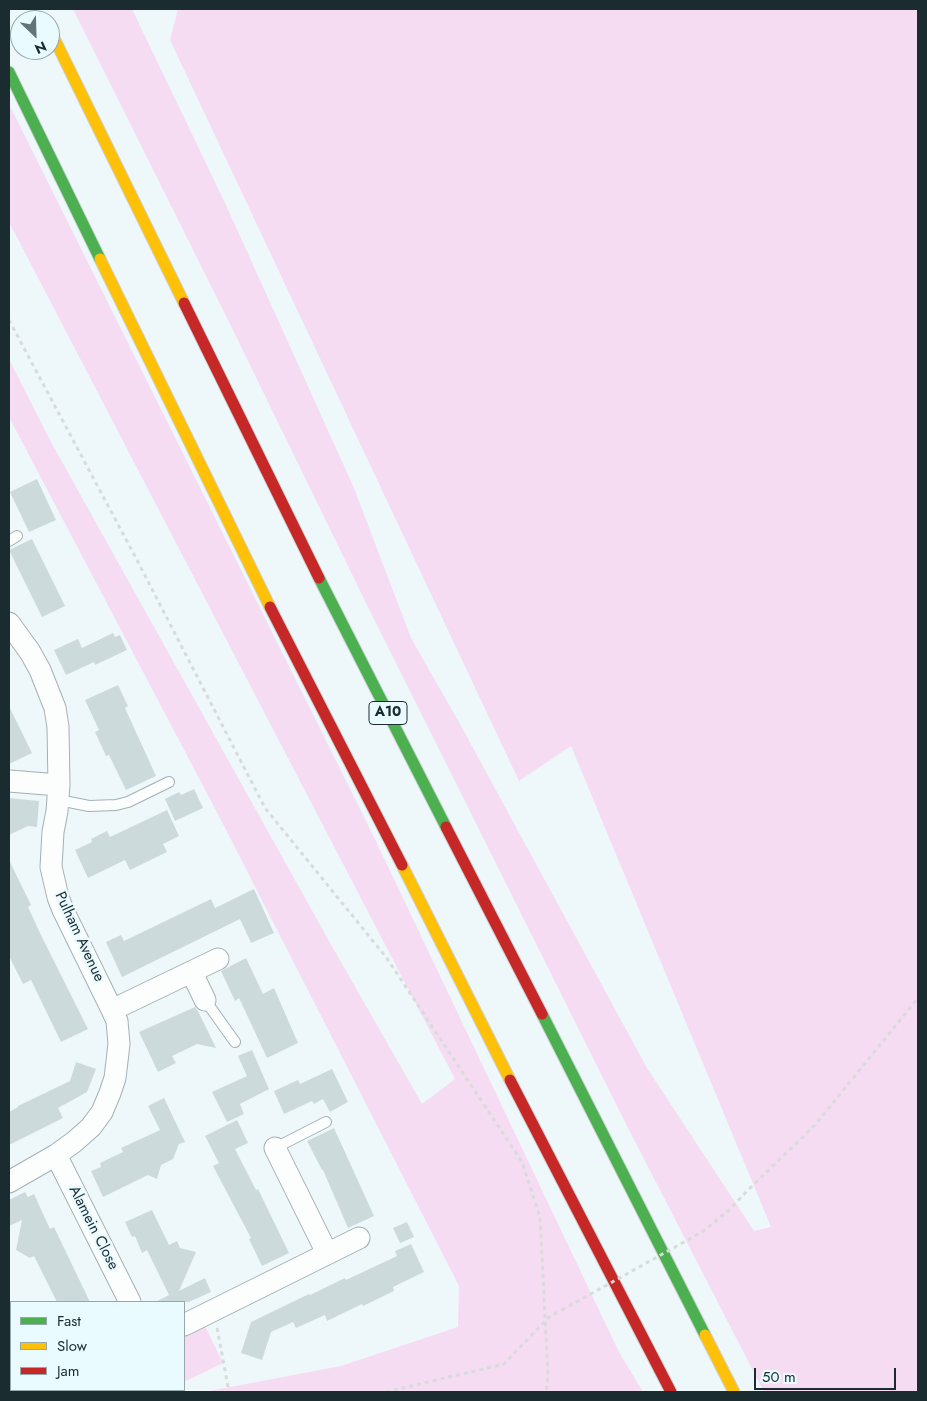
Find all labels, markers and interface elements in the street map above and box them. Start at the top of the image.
north arrow [10,10,60,60]
text: N [32,36,50,59]
road number: A10 [369,701,407,724]
street label: Pulham Avenue [50,889,108,985]
street label: Alamein Close [64,1183,122,1273]
legend [10,1301,185,1391]
text: Fast [57,1310,81,1332]
text: Slow [57,1335,87,1357]
scale bar [757,1358,900,1390]
text: Jam [57,1360,80,1382]
text: 50 m [762,1366,796,1388]

